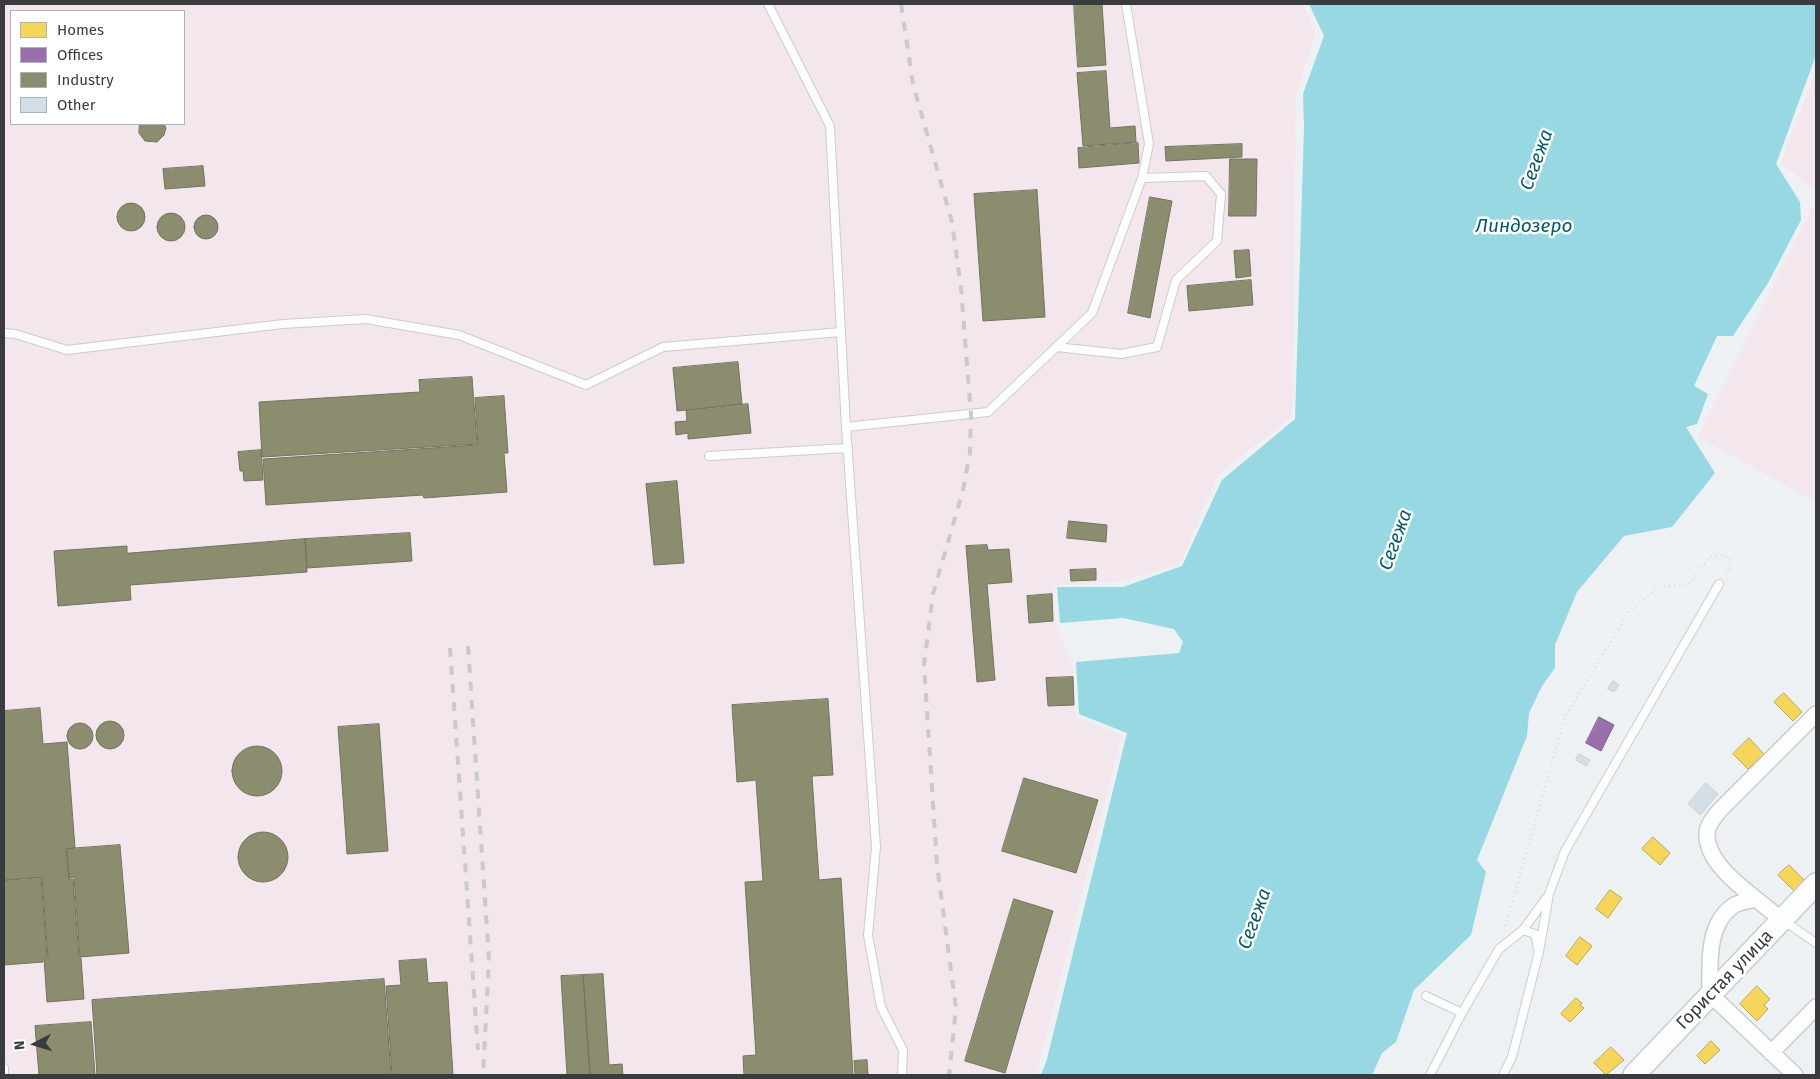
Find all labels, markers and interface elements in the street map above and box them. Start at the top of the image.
legend [10,10,185,125]
text: Homes [57,21,104,39]
text: Offices [57,46,103,64]
text: Industry [57,71,114,89]
text: Other [57,96,96,114]
water label: Сегежа [1516,127,1558,193]
water label: Линдозеро [1476,216,1572,238]
water label: Сегежа [1375,507,1417,573]
water label: Сегежа [1234,886,1276,952]
street label: Гористая улица [1672,926,1778,1034]
north arrow [10,1019,60,1069]
text: N [11,1040,28,1051]

